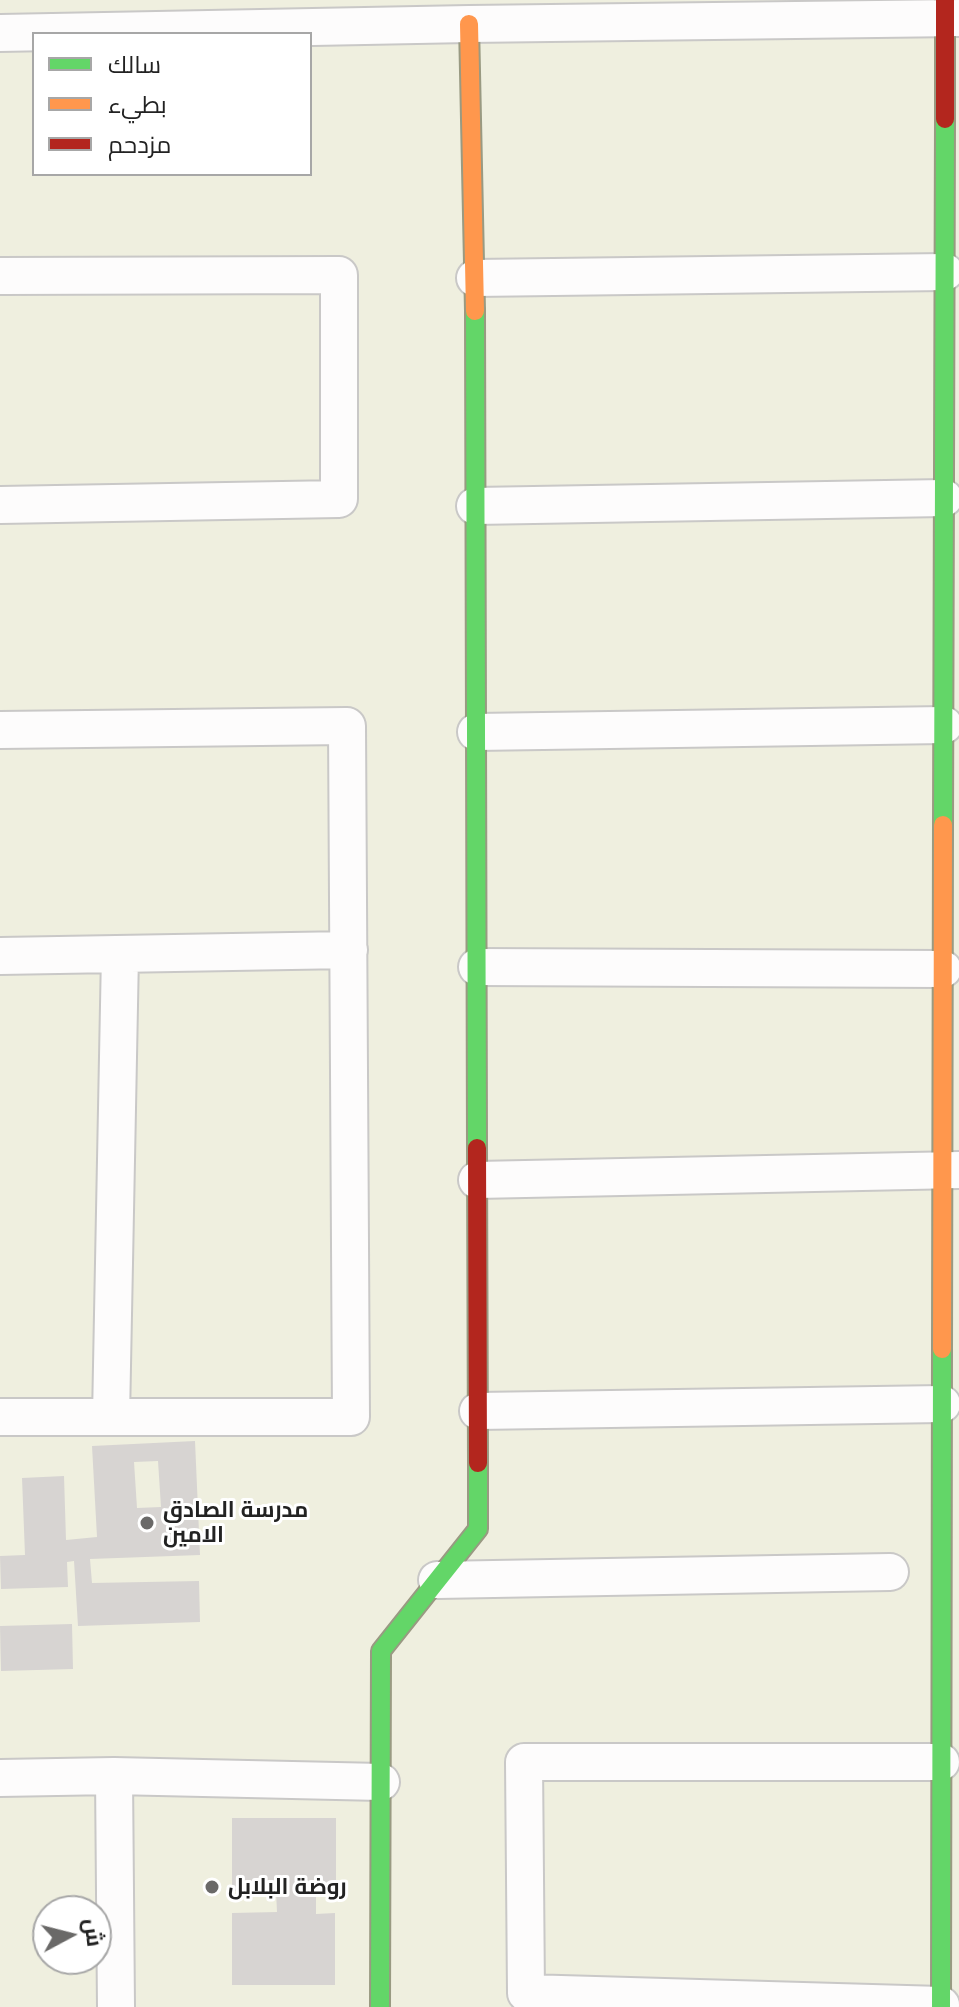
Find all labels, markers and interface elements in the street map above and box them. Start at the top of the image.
legend [32,32,312,176]
text: سالك [108,49,161,79]
text: بطيء [108,89,167,119]
text: مزدحم [108,129,171,159]
place label: مدرسة الصادق الامين [163,1497,308,1548]
marker: مدرسة الصادق الامين [138,1514,156,1532]
place label: روضة البلابل [228,1874,347,1900]
marker: روضة البلابل [203,1878,221,1896]
north arrow [32,1895,112,1975]
text: ش [78,1917,109,1948]

